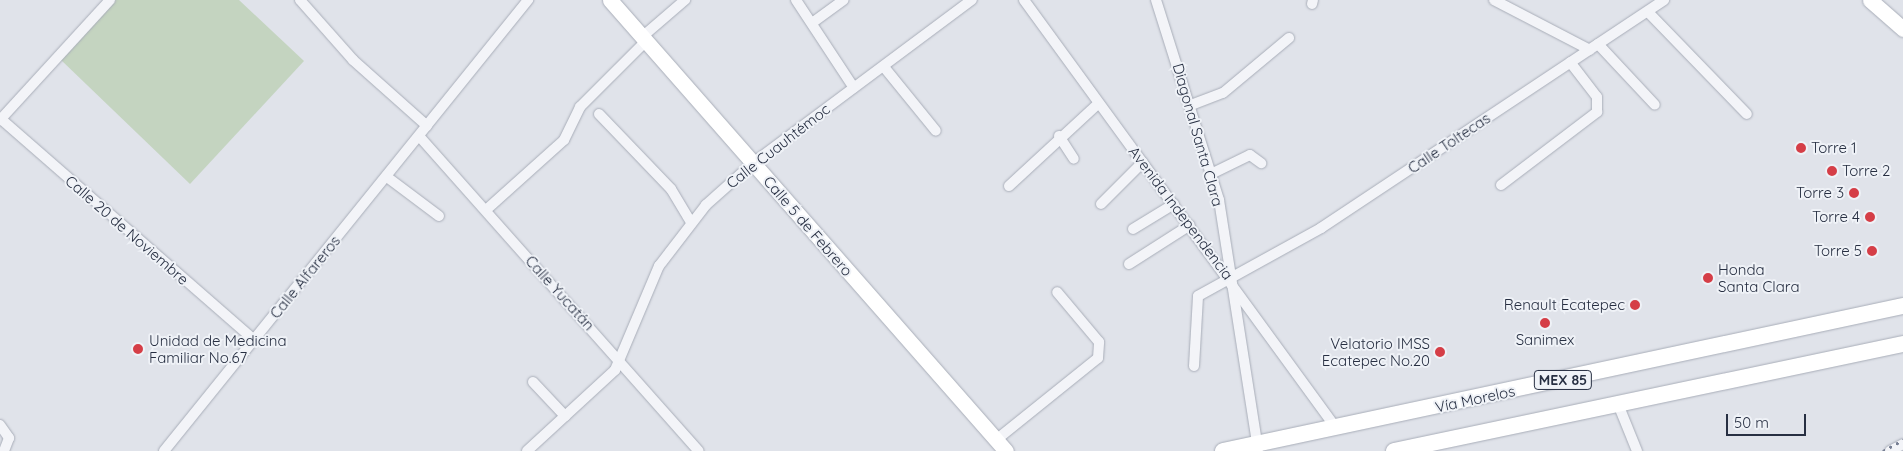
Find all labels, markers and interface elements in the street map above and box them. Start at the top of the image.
street label: Diagonal Santa Clara [1169,61,1227,209]
street label: Calle Cuauhtémoc [723,100,833,192]
street label: Calle Toltecas [1404,109,1494,177]
place label: Torre 1 [1811,139,1857,157]
marker: Torre 1 [1795,142,1807,154]
street label: Avenida Independencia [1125,143,1237,283]
place label: Torre 2 [1842,162,1890,180]
marker: Torre 2 [1826,165,1838,177]
street label: Calle 20 de Noviembre [62,172,192,288]
street label: Calle 5 de Febrero [760,172,856,280]
place label: Torre 3 [1796,184,1844,202]
marker: Torre 3 [1848,187,1860,199]
place label: Torre 4 [1812,208,1860,226]
marker: Torre 4 [1864,211,1876,223]
street label: Calle Alfareros [266,232,344,322]
place label: Torre 5 [1814,242,1862,260]
marker: Torre 5 [1866,245,1878,257]
street label: Calle Yucatán [522,252,598,334]
place label: Honda Santa Clara [1718,260,1799,295]
marker: Honda Santa Clara [1702,272,1714,284]
place label: Renault Ecatepec [1504,296,1625,314]
marker: Renault Ecatepec [1629,299,1641,311]
marker: Sanimex [1539,317,1551,329]
place label: Unidad de Medicina Familiar No.67 [149,331,287,366]
place label: Sanimex [1516,331,1574,349]
place label: Velatorio IMSS Ecatepec No.20 [1322,334,1430,369]
marker: Unidad de Medicina Familiar No.67 [131,342,145,356]
marker: Velatorio IMSS Ecatepec No.20 [1434,346,1446,358]
road number: MEX 85 [1533,368,1593,392]
street label: Vía Morelos [1433,382,1517,416]
scale bar [1728,404,1808,436]
text: 50 m [1734,413,1769,432]

